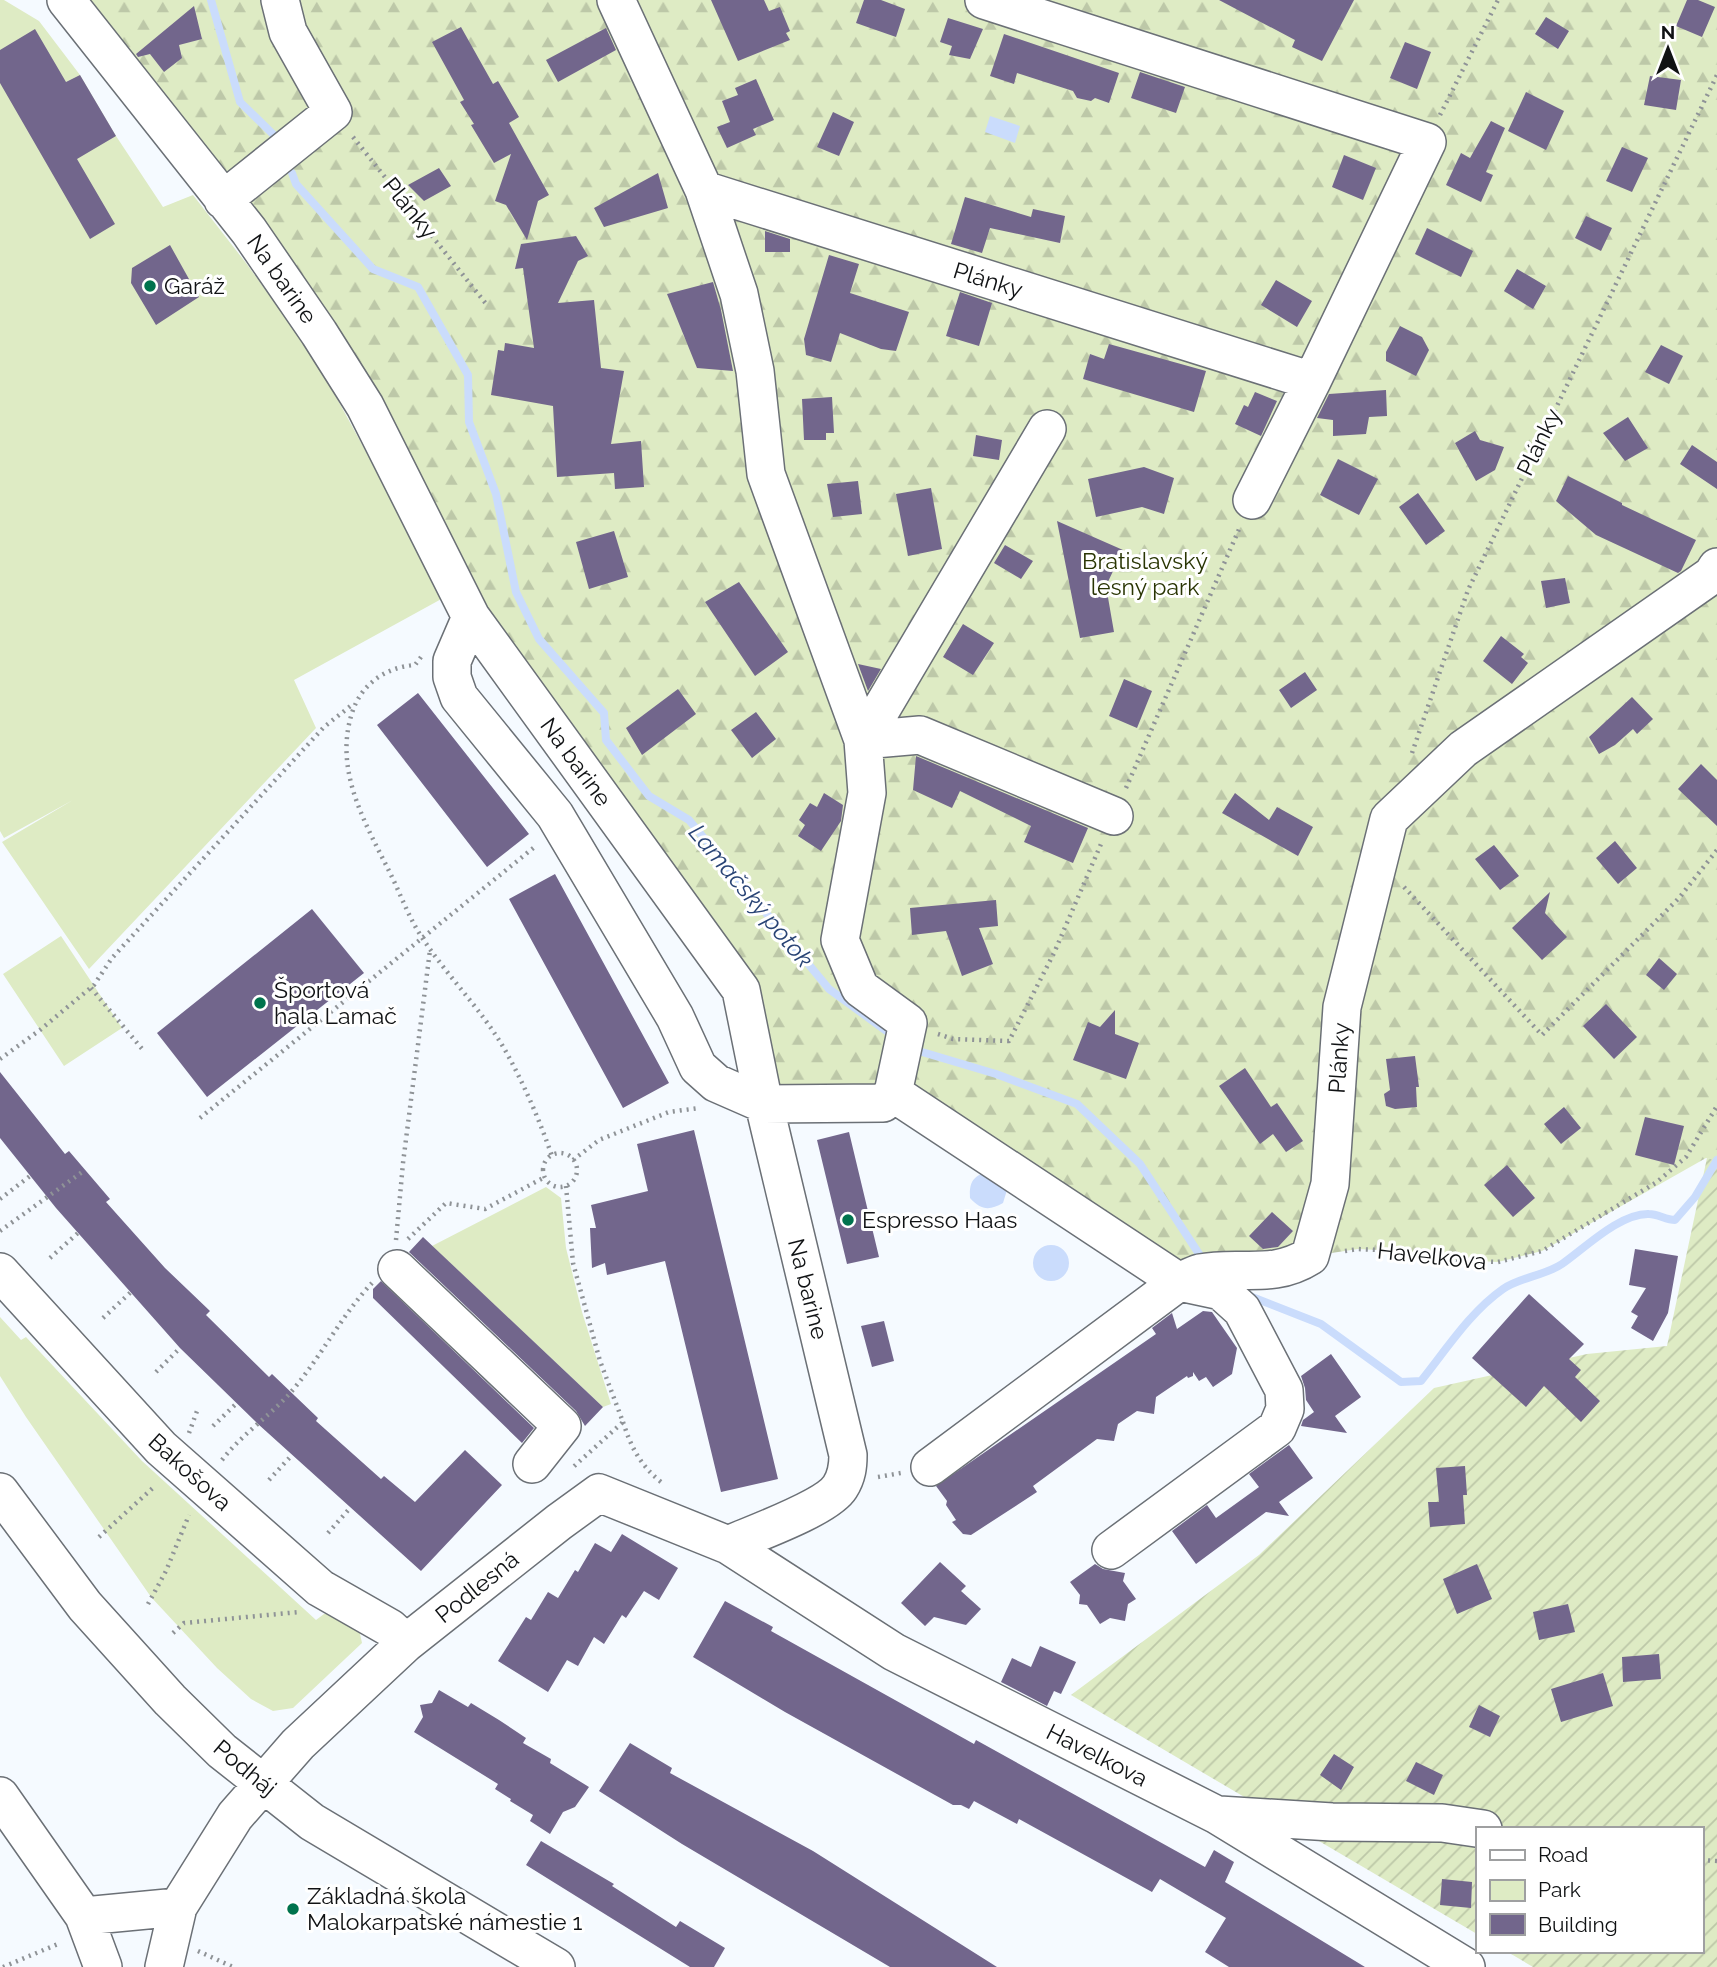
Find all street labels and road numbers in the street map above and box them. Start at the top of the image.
street label: Plánky [378,172,443,244]
street label: Na barine [242,229,323,329]
street label: Plánky [950,256,1026,303]
street label: Plánky [1511,404,1566,480]
street label: Na barine [535,712,618,811]
street label: Plánky [1323,1022,1354,1094]
street label: Na barine [783,1236,834,1342]
street label: Havelkova [1376,1236,1488,1275]
street label: Bakošova [143,1427,237,1516]
street label: Podlesná [430,1545,524,1628]
street label: Havelkova [1042,1718,1152,1792]
street label: Podháj [209,1734,282,1801]

